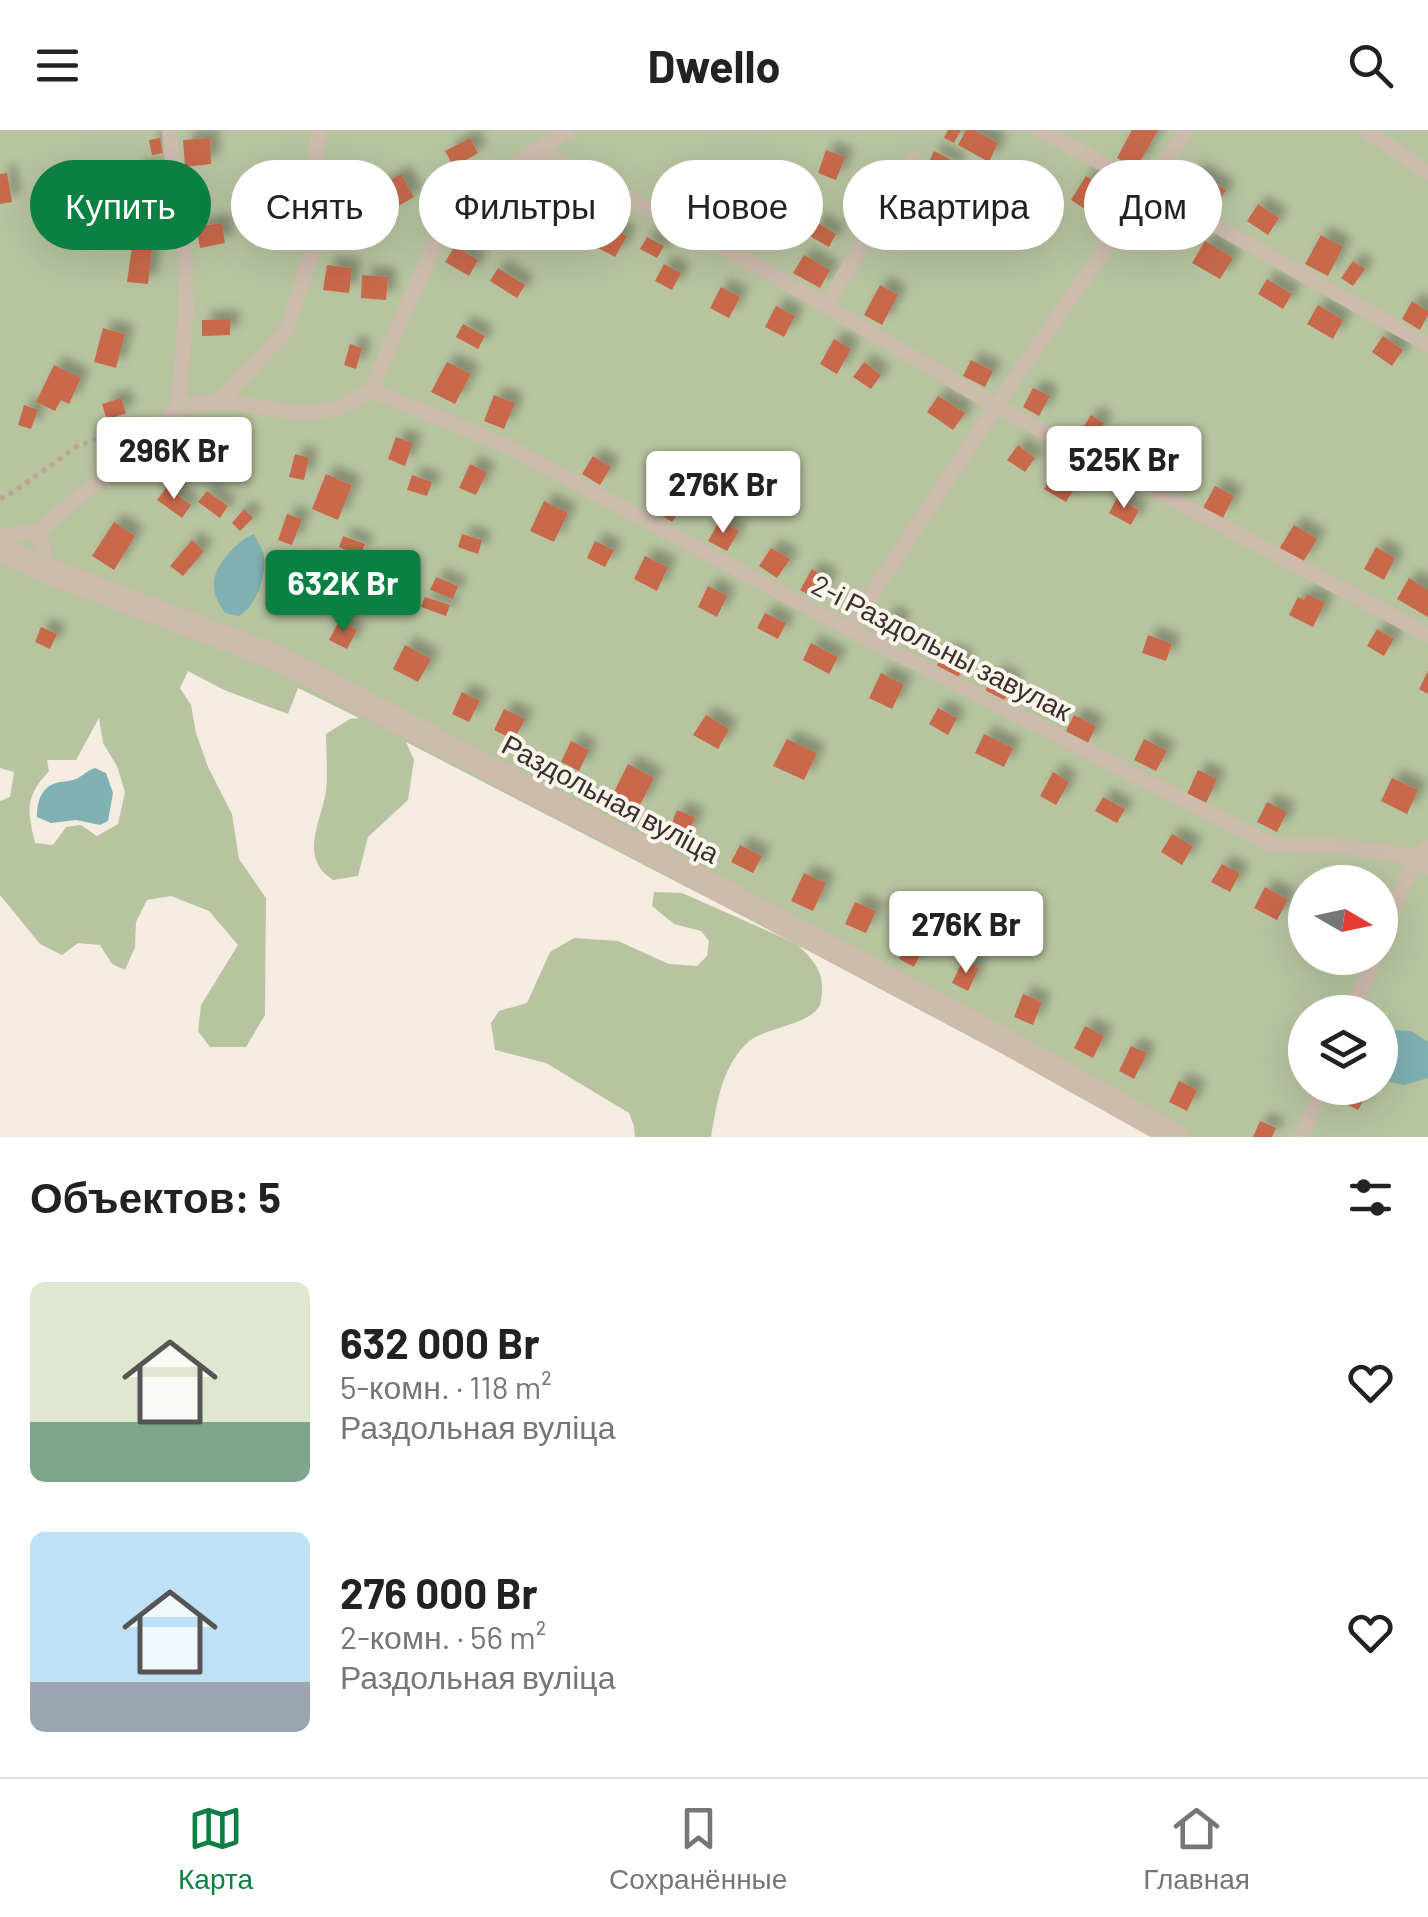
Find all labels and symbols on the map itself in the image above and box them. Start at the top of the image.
pin: 296K Br [82,417,266,502]
pin: 525K Br [1032,426,1216,511]
pin: 276K Br [631,451,815,536]
pin: 632K Br [251,550,435,635]
street label: 2-і Раздольны завулак [807,567,1078,728]
street label: Раздольная вуліца [497,726,726,870]
north arrow [1288,865,1398,975]
pin: 276K Br [874,891,1058,976]

